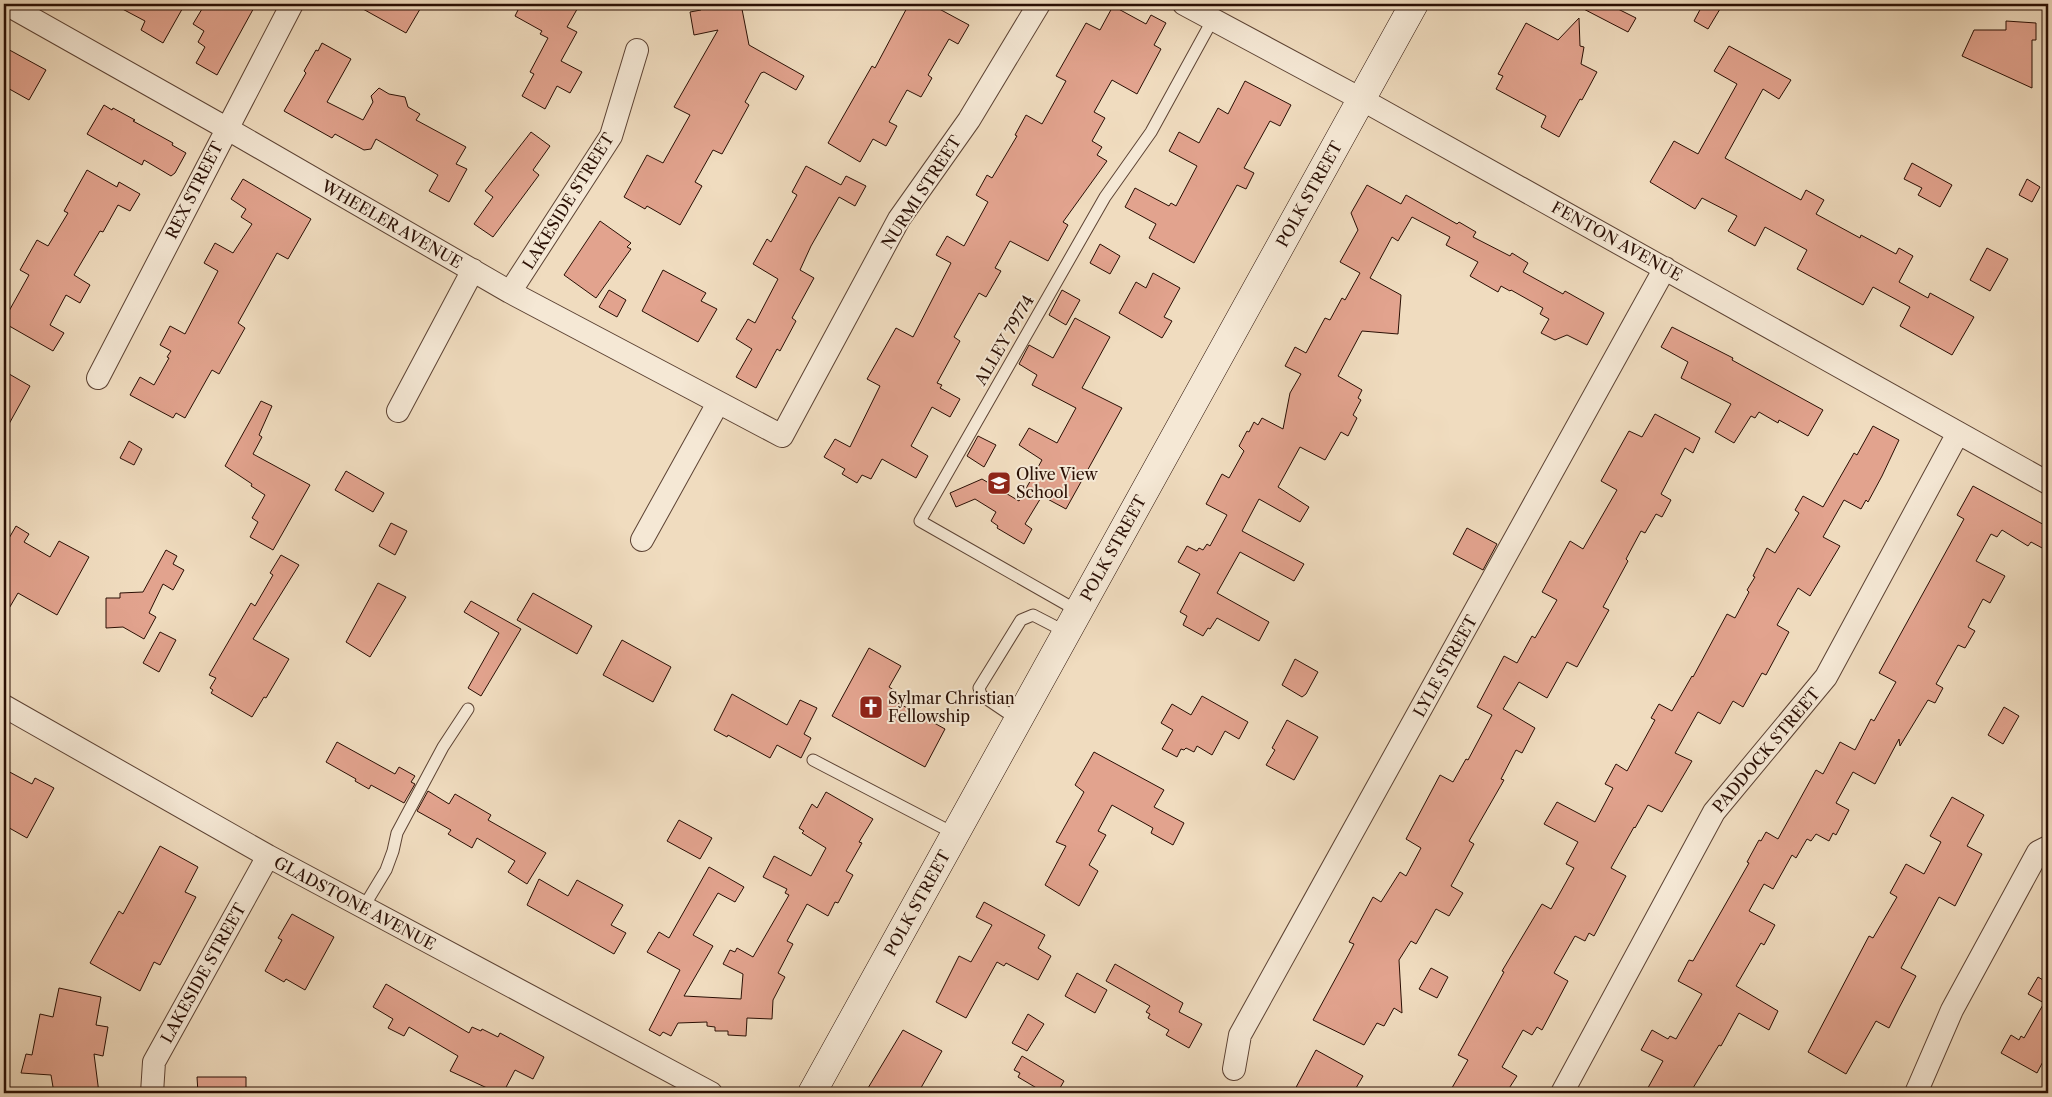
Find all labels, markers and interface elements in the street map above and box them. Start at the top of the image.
street label: LAKESIDE STREET [518,129,618,273]
street label: NURMI STREET [877,132,965,252]
street label: REX STREET [161,138,227,242]
street label: POLK STREET [1272,138,1346,250]
street label: WHEELER AVENUE [317,175,466,272]
street label: FENTON AVENUE [1548,197,1686,285]
street label: ALLEY 79774 [970,291,1038,389]
place label: Olive View School [1016,464,1099,502]
school or university icon: Olive View School [986,470,1012,496]
street label: POLK STREET [1076,492,1150,604]
street label: LYLE STREET [1409,611,1481,721]
street label: PADDOCK STREET [1708,684,1824,816]
place label: Sylmar Christian Fellowship [888,688,1015,726]
church icon: Sylmar Christian Fellowship [858,694,884,720]
street label: POLK STREET [880,847,954,959]
street label: GLADSTONE AVENUE [271,852,439,954]
street label: LAKESIDE STREET [156,900,250,1046]

